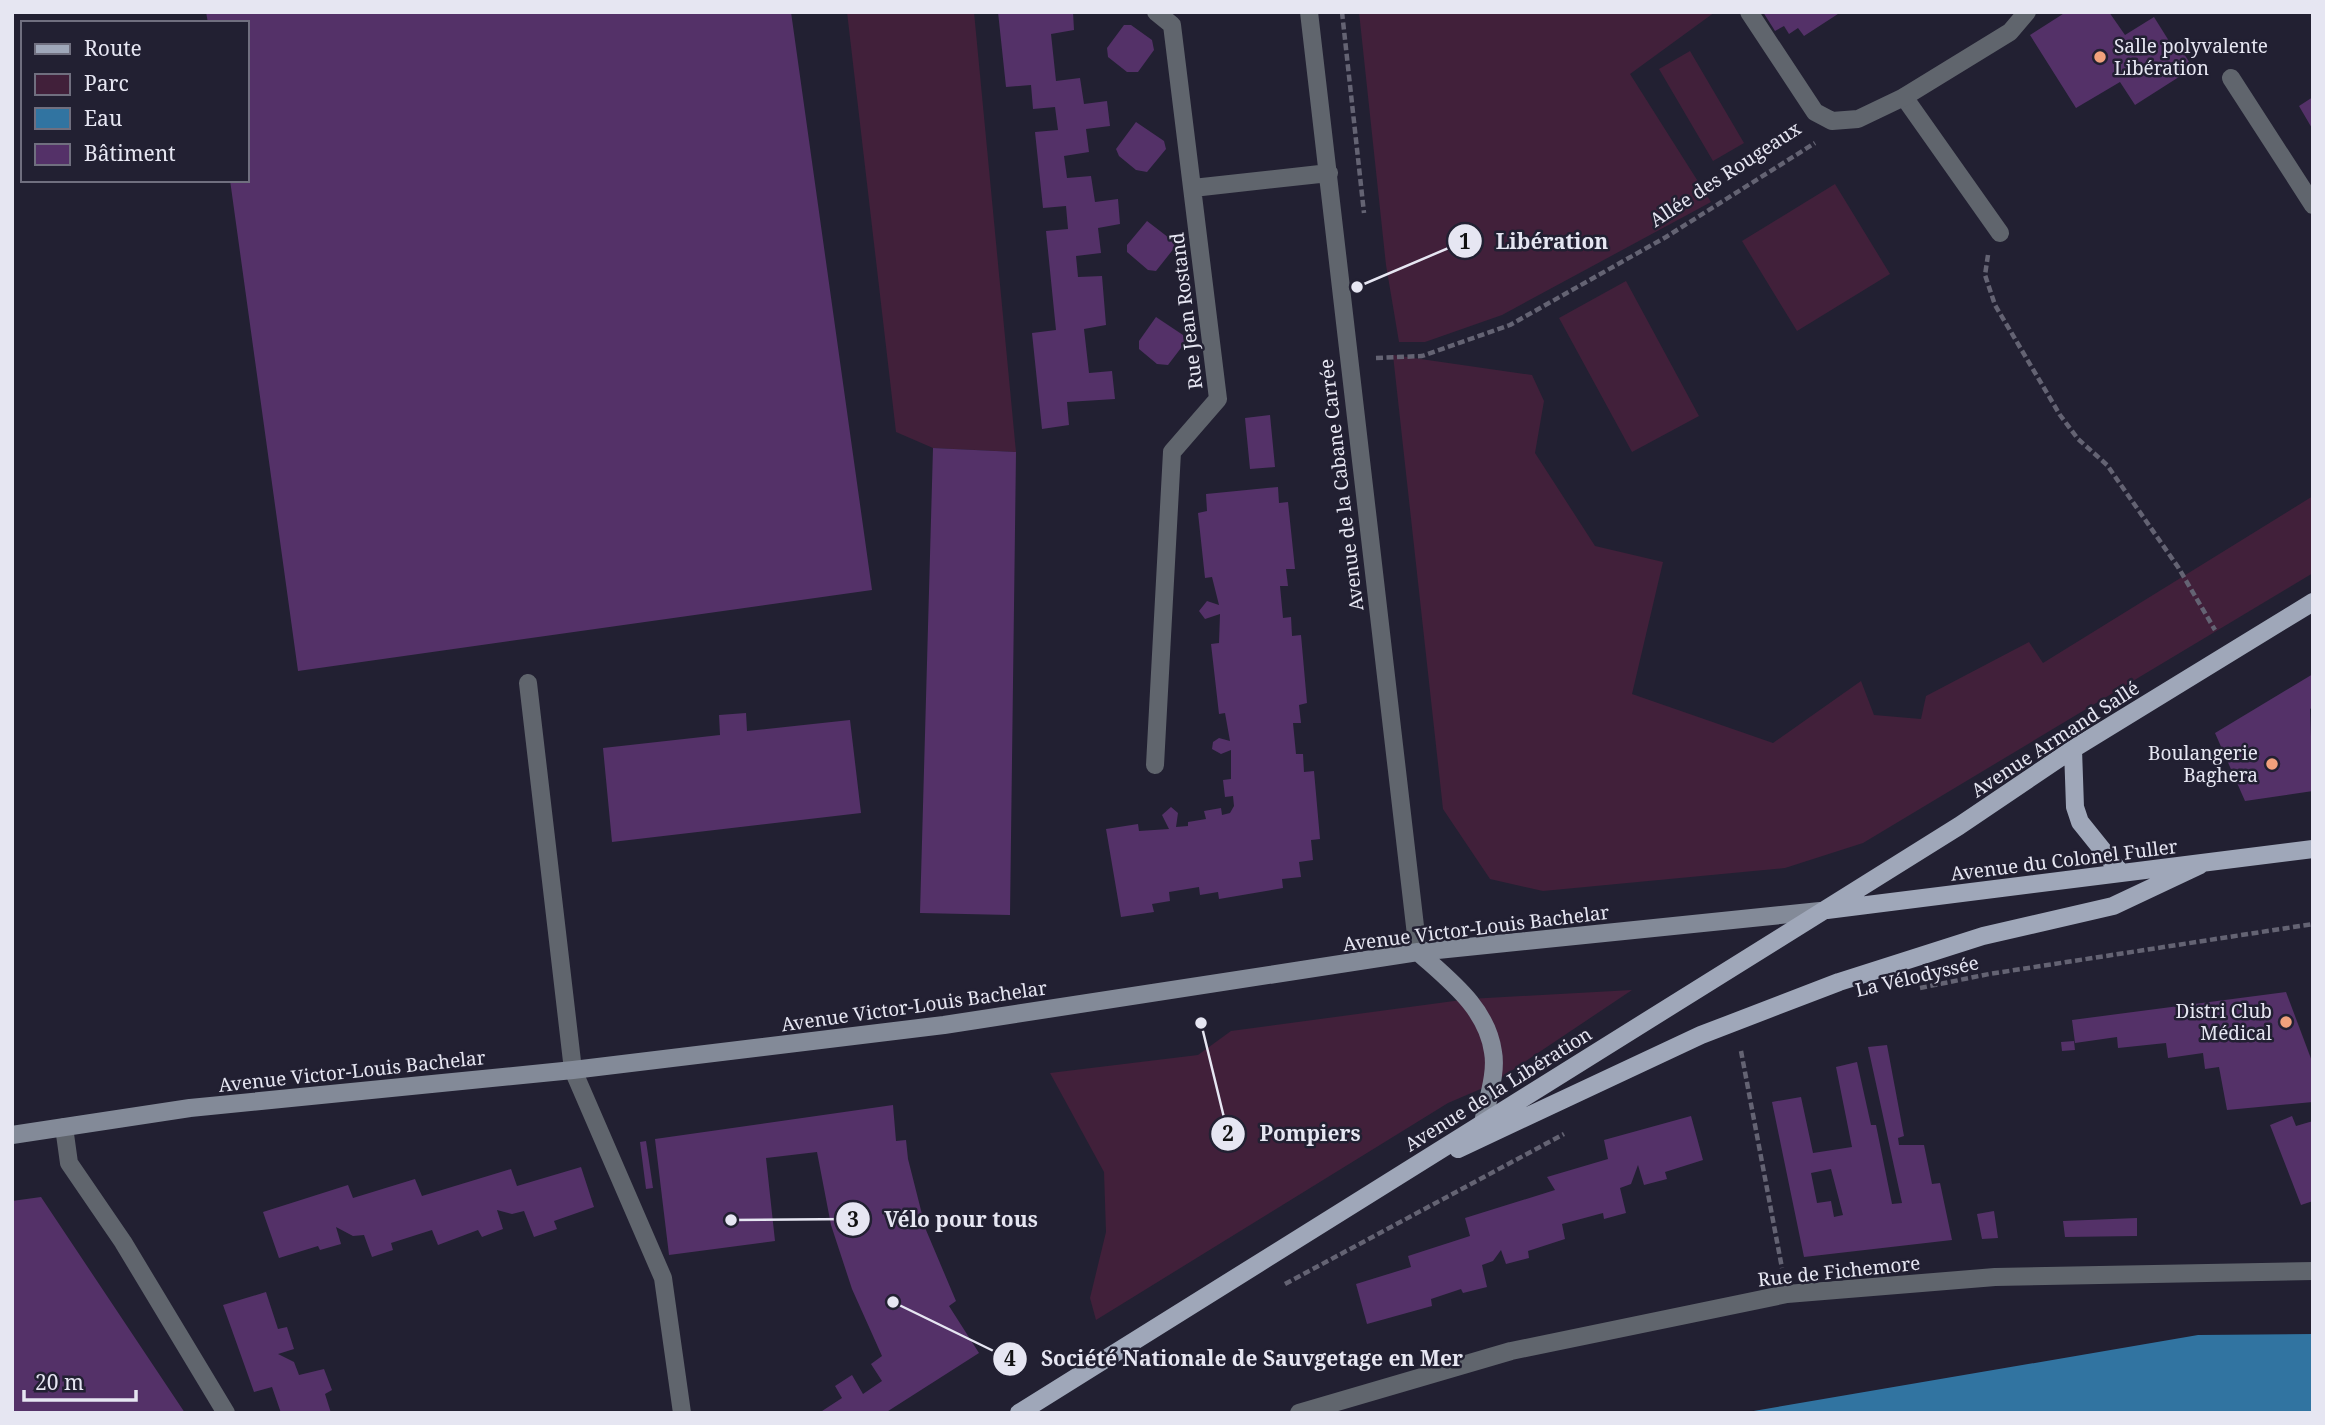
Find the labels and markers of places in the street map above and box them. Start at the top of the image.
place label: Salle polyvalente Libération [2114,33,2268,81]
marker: Salle polyvalente Libération [2092,49,2108,65]
callout: Libération [1447,220,1623,262]
place label: Boulangerie Baghera [2148,740,2258,788]
marker: Boulangerie Baghera [2264,756,2280,772]
place label: Distri Club Médical [2176,998,2272,1046]
marker: Distri Club Médical [2278,1014,2294,1030]
callout: Pompiers [1211,1113,1375,1155]
callout: Vélo pour tous [836,1198,1052,1240]
callout: Société Nationale de Sauvgetage en Mer [992,1338,1477,1380]

